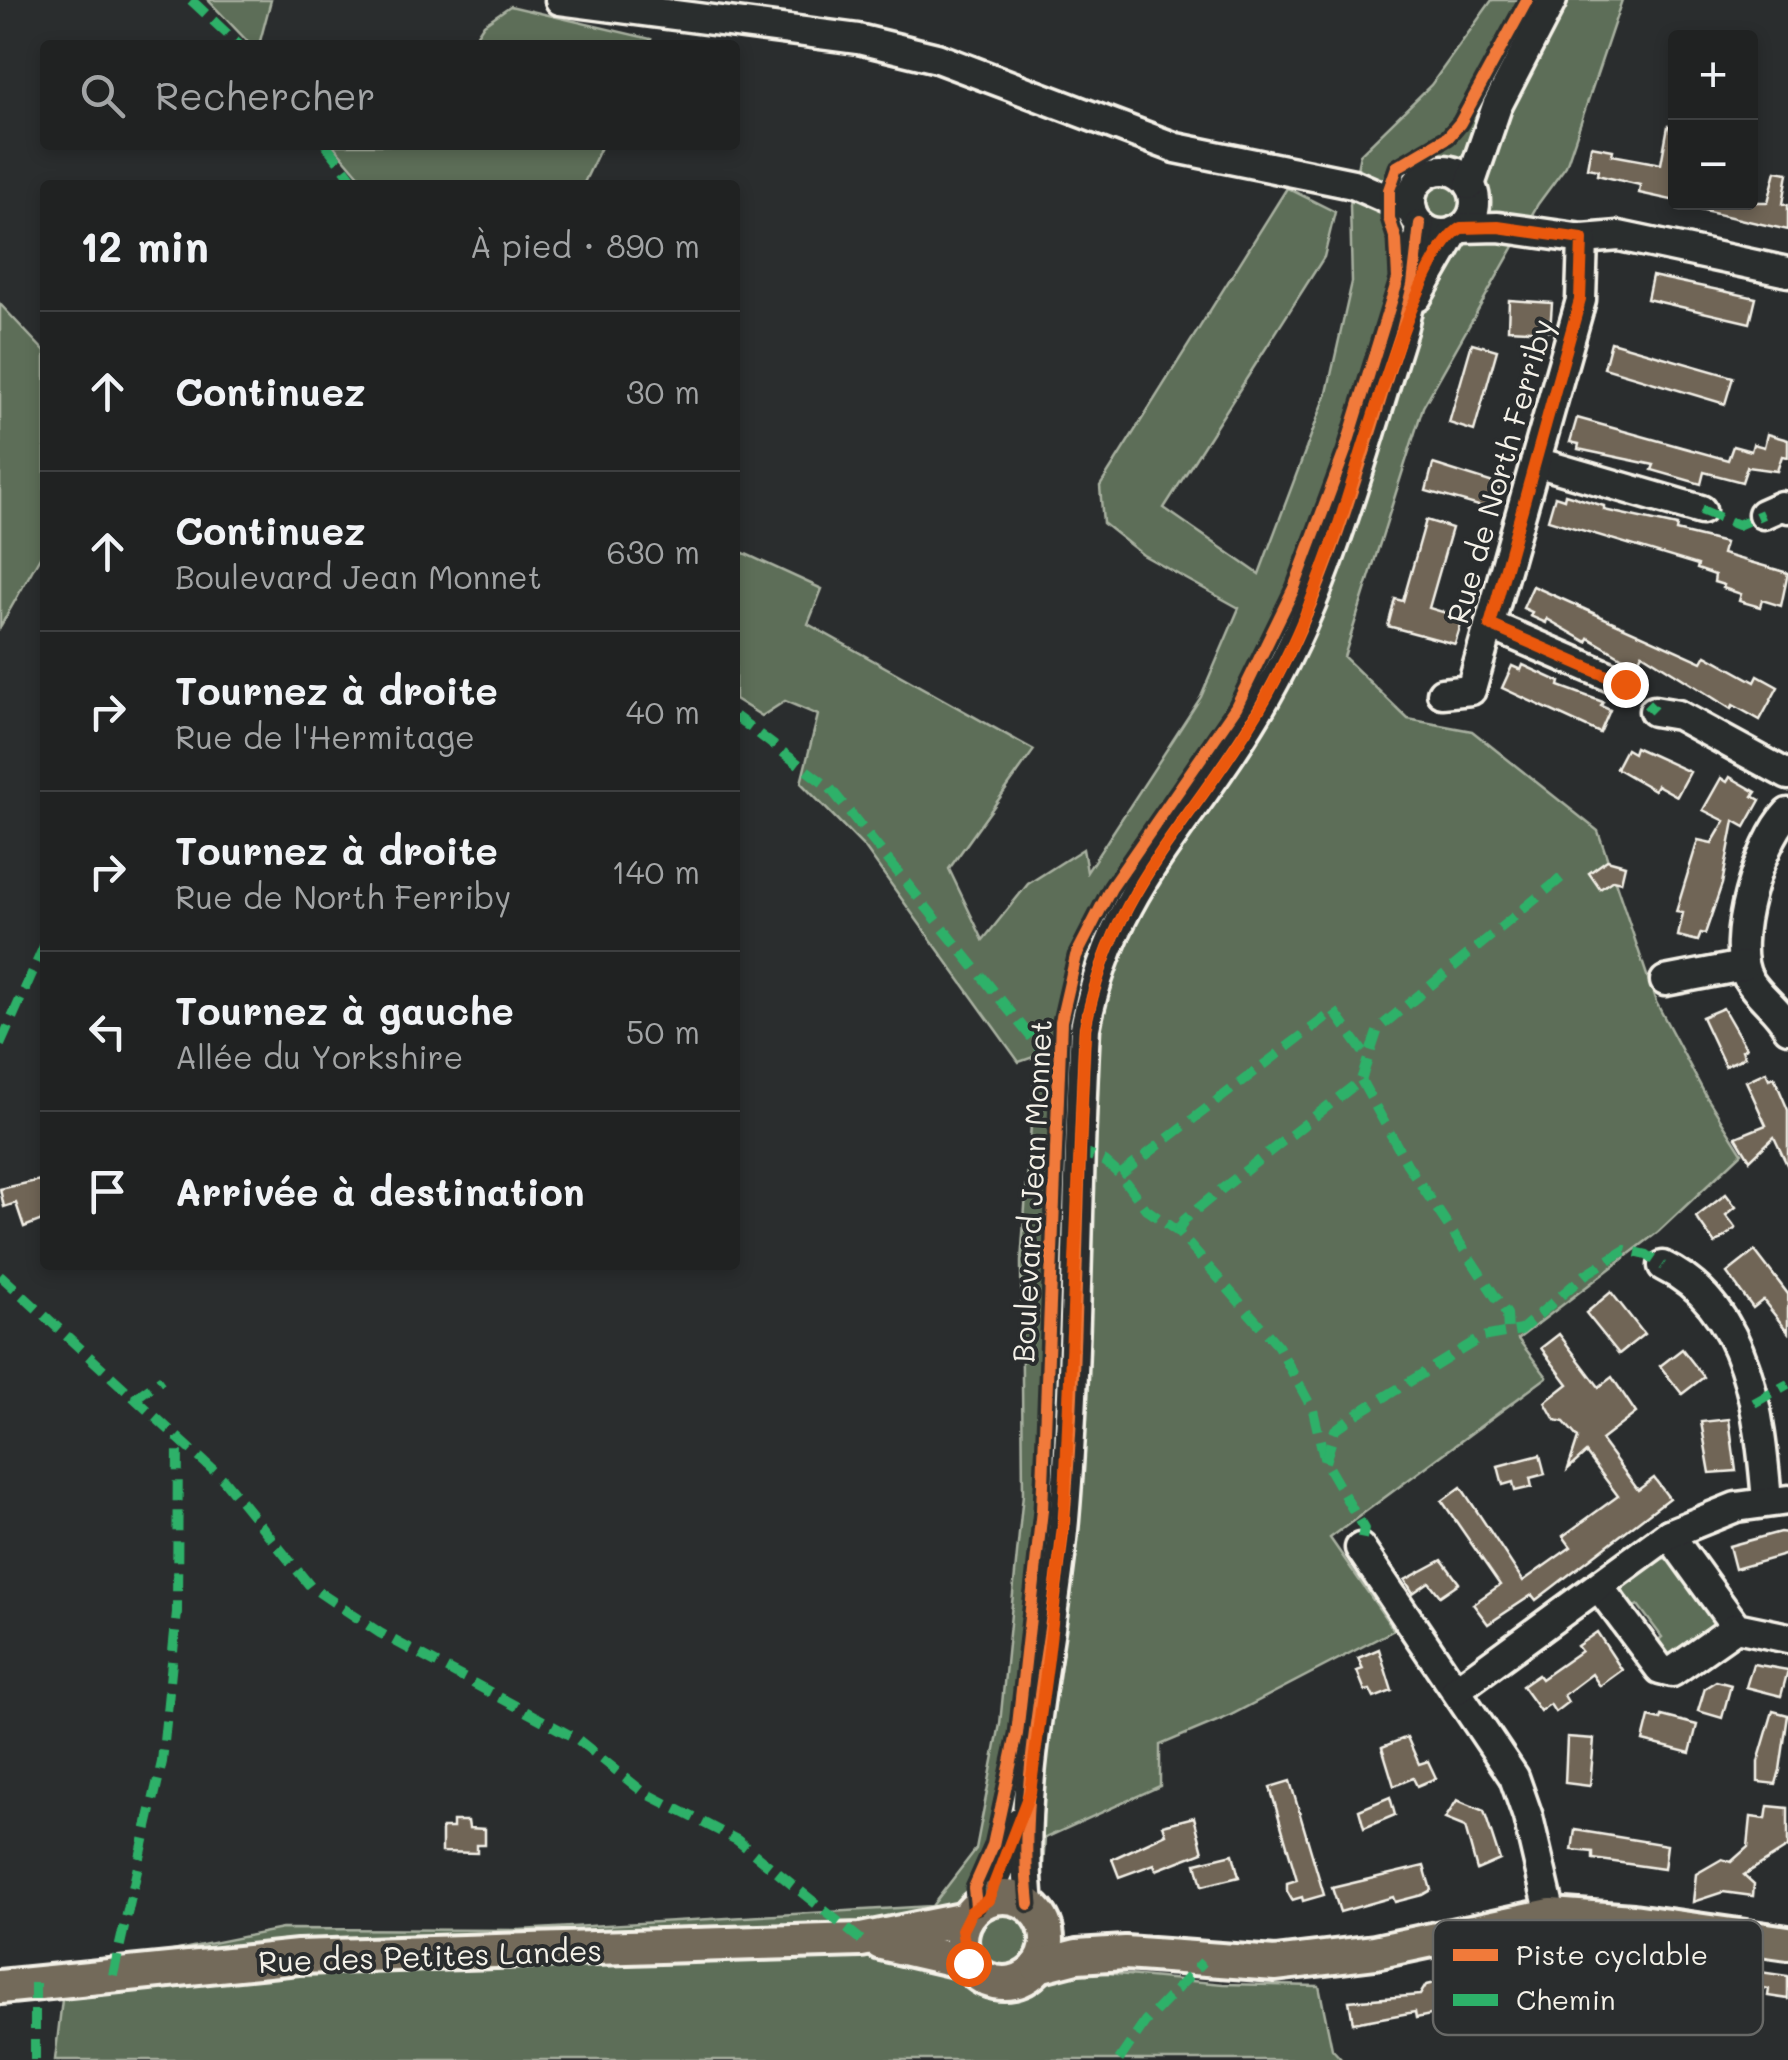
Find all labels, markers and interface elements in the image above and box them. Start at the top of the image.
map controls [1668,30,1758,210]
button: + [1668,30,1758,120]
search box [40,40,740,150]
icon: search [75,68,130,123]
text: Rechercher [155,70,376,120]
button: − [1668,120,1758,210]
text: 12 min [80,218,209,273]
text: À pied · 890 m [470,224,700,266]
street label: Rue de North Ferriby [1436,314,1562,628]
icon: ahead [80,364,135,419]
text: Continuez [175,366,366,416]
text: 30 m [626,370,700,412]
text: Continuez [175,505,366,555]
icon: ahead [80,524,135,579]
text: 630 m [606,530,700,572]
text: Boulevard Jean Monnet [175,555,542,597]
route end [1603,662,1649,708]
text: Tournez à droite [175,665,498,715]
icon: right [80,684,135,739]
text: 40 m [626,690,700,732]
text: Rue de l'Hermitage [175,715,475,757]
text: Tournez à droite [175,825,498,875]
icon: right [80,844,135,899]
text: 140 m [611,850,700,892]
text: Rue de North Ferriby [175,875,511,917]
text: Tournez à gauche [175,985,514,1035]
icon: left [80,1004,135,1059]
text: 50 m [626,1010,700,1052]
street label: Boulevard Jean Monnet [1002,1018,1060,1364]
text: Allée du Yorkshire [175,1035,463,1077]
icon: arrive [80,1164,135,1219]
text: Arrivée à destination [175,1166,585,1216]
legend [1433,1920,1763,2035]
street label: Rue des Petites Landes [257,1929,603,1981]
text: Piste cyclable [1516,1936,1708,1972]
route start [946,1941,992,1987]
text: Chemin [1516,1981,1616,2017]

